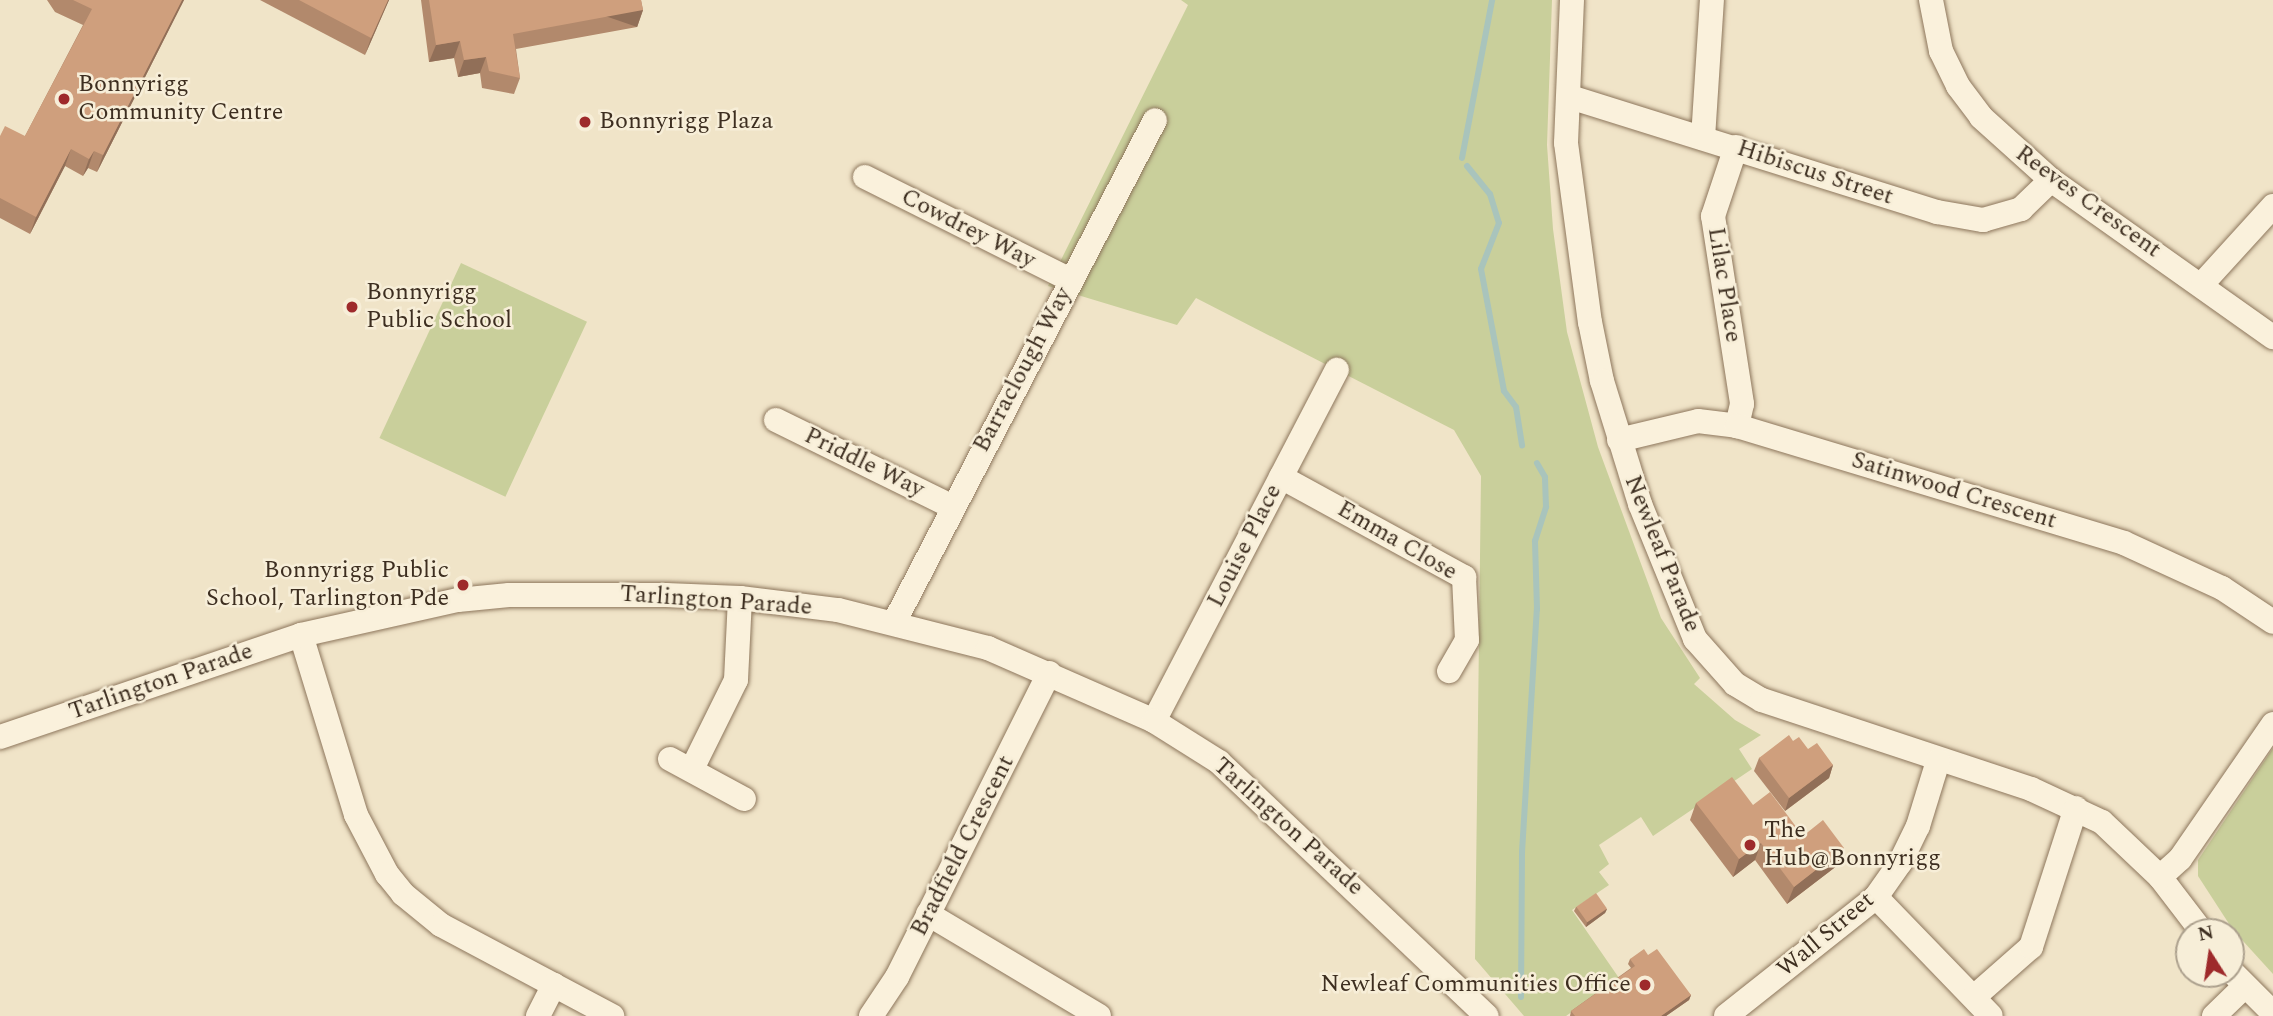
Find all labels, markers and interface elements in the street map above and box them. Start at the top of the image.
place label: Bonnyrigg Community Centre [78,71,283,127]
marker: Bonnyrigg Community Centre [56,91,72,107]
place label: Bonnyrigg Plaza [599,108,773,136]
marker: Bonnyrigg Plaza [577,114,593,130]
street label: Hibiscus Street [1733,134,1897,212]
street label: Reeves Crescent [2010,139,2166,265]
street label: Cowdrey Way [896,183,1040,275]
street label: Lilac Place [1701,225,1747,345]
place label: Bonnyrigg Public School [366,279,512,335]
street label: Barraclough Way [967,283,1079,457]
marker: Bonnyrigg Public School [344,299,360,315]
street label: Priddle Way [799,422,929,504]
street label: Satinwood Crescent [1848,446,2060,536]
street label: Newleaf Parade [1617,471,1707,637]
street label: Louise Place [1202,480,1288,612]
street label: Emma Close [1332,495,1462,587]
place label: Bonnyrigg Public School, Tarlington Pde [206,557,449,613]
marker: Bonnyrigg Public School, Tarlington Pde [455,577,471,593]
street label: Tarlington Parade [619,580,813,622]
street label: Tarlington Parade [65,637,257,727]
street label: Bradfield Crescent [905,751,1021,941]
street label: Tarlington Parade [1207,752,1369,902]
place label: The Hub@Bonnyrigg [1764,817,1941,873]
marker: The Hub@Bonnyrigg [1742,837,1758,853]
street label: Wall Street [1772,886,1880,984]
north arrow [2175,918,2245,988]
text: N [2195,918,2217,950]
place label: Newleaf Communities Office [1321,971,1631,999]
marker: Newleaf Communities Office [1637,977,1653,993]

